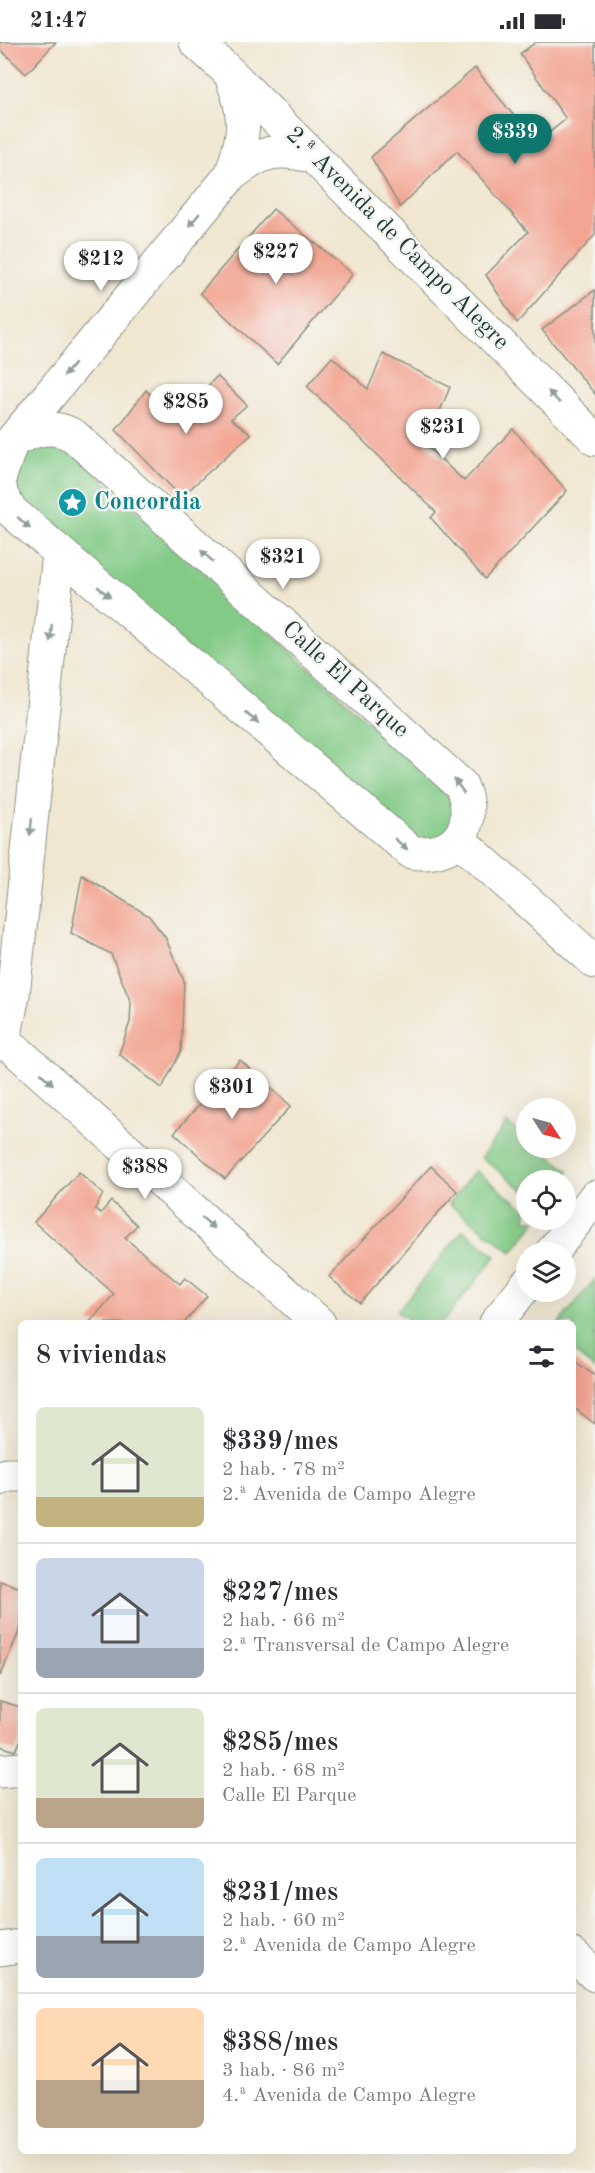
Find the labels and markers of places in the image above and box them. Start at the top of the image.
pin: $339 [479,114,551,165]
pin: $227 [240,234,312,285]
pin: $212 [65,241,137,292]
pin: $285 [150,384,222,435]
pin: $231 [407,409,479,460]
place icon: Concordia [57,487,89,519]
place label: Concordia [94,491,201,515]
pin: $321 [247,539,319,590]
pin: $301 [196,1069,268,1120]
pin: $388 [109,1149,181,1200]

